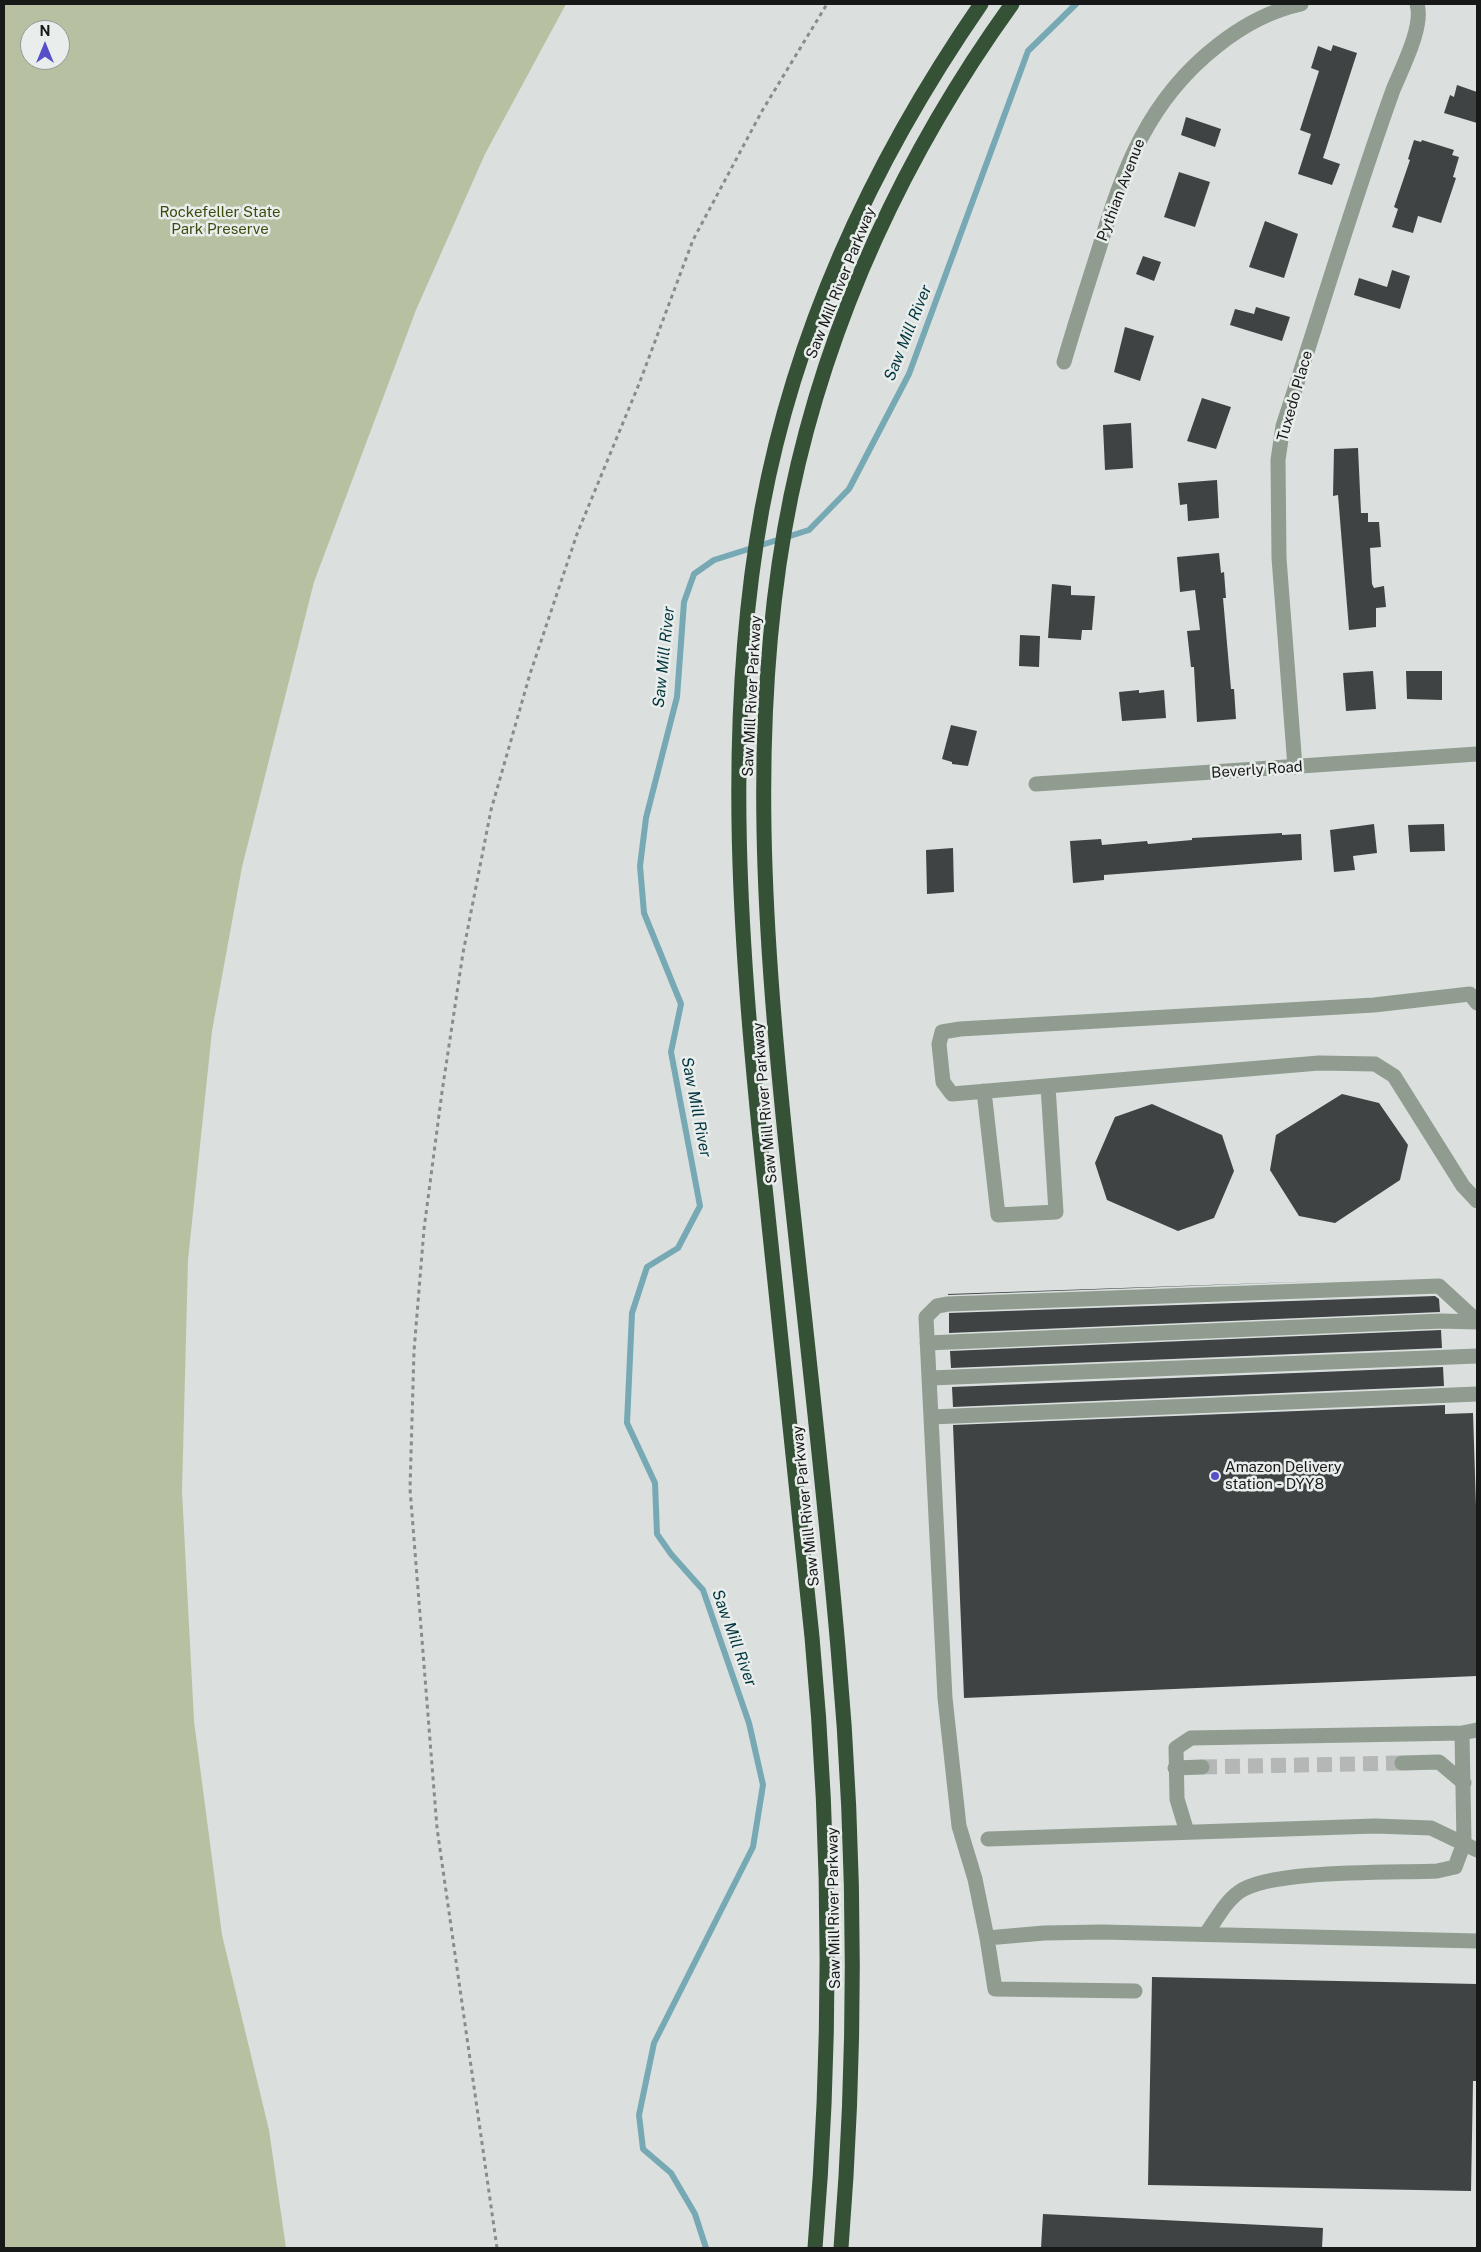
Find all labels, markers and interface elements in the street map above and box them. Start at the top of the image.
north arrow [20,20,70,70]
text: N [40,23,50,39]
street label: Pythian Avenue [1093,136,1149,244]
park label: Rockefeller State Park Preserve [159,203,281,238]
street label: Saw Mill River Parkway [802,205,880,361]
water label: Saw Mill River [880,282,936,384]
street label: Tuxedo Place [1273,349,1317,443]
water label: Saw Mill River [649,605,679,709]
street label: Saw Mill River Parkway [739,615,765,777]
street label: Beverly Road [1211,758,1303,782]
street label: Saw Mill River Parkway [749,1022,781,1184]
water label: Saw Mill River [677,1055,715,1159]
street label: Saw Mill River Parkway [789,1425,823,1587]
place label: Amazon Delivery station - DYY8 [1225,1458,1342,1493]
marker: Amazon Delivery station - DYY8 [1209,1470,1221,1482]
water label: Saw Mill River [708,1587,760,1689]
street label: Saw Mill River Parkway [824,1827,844,1989]

